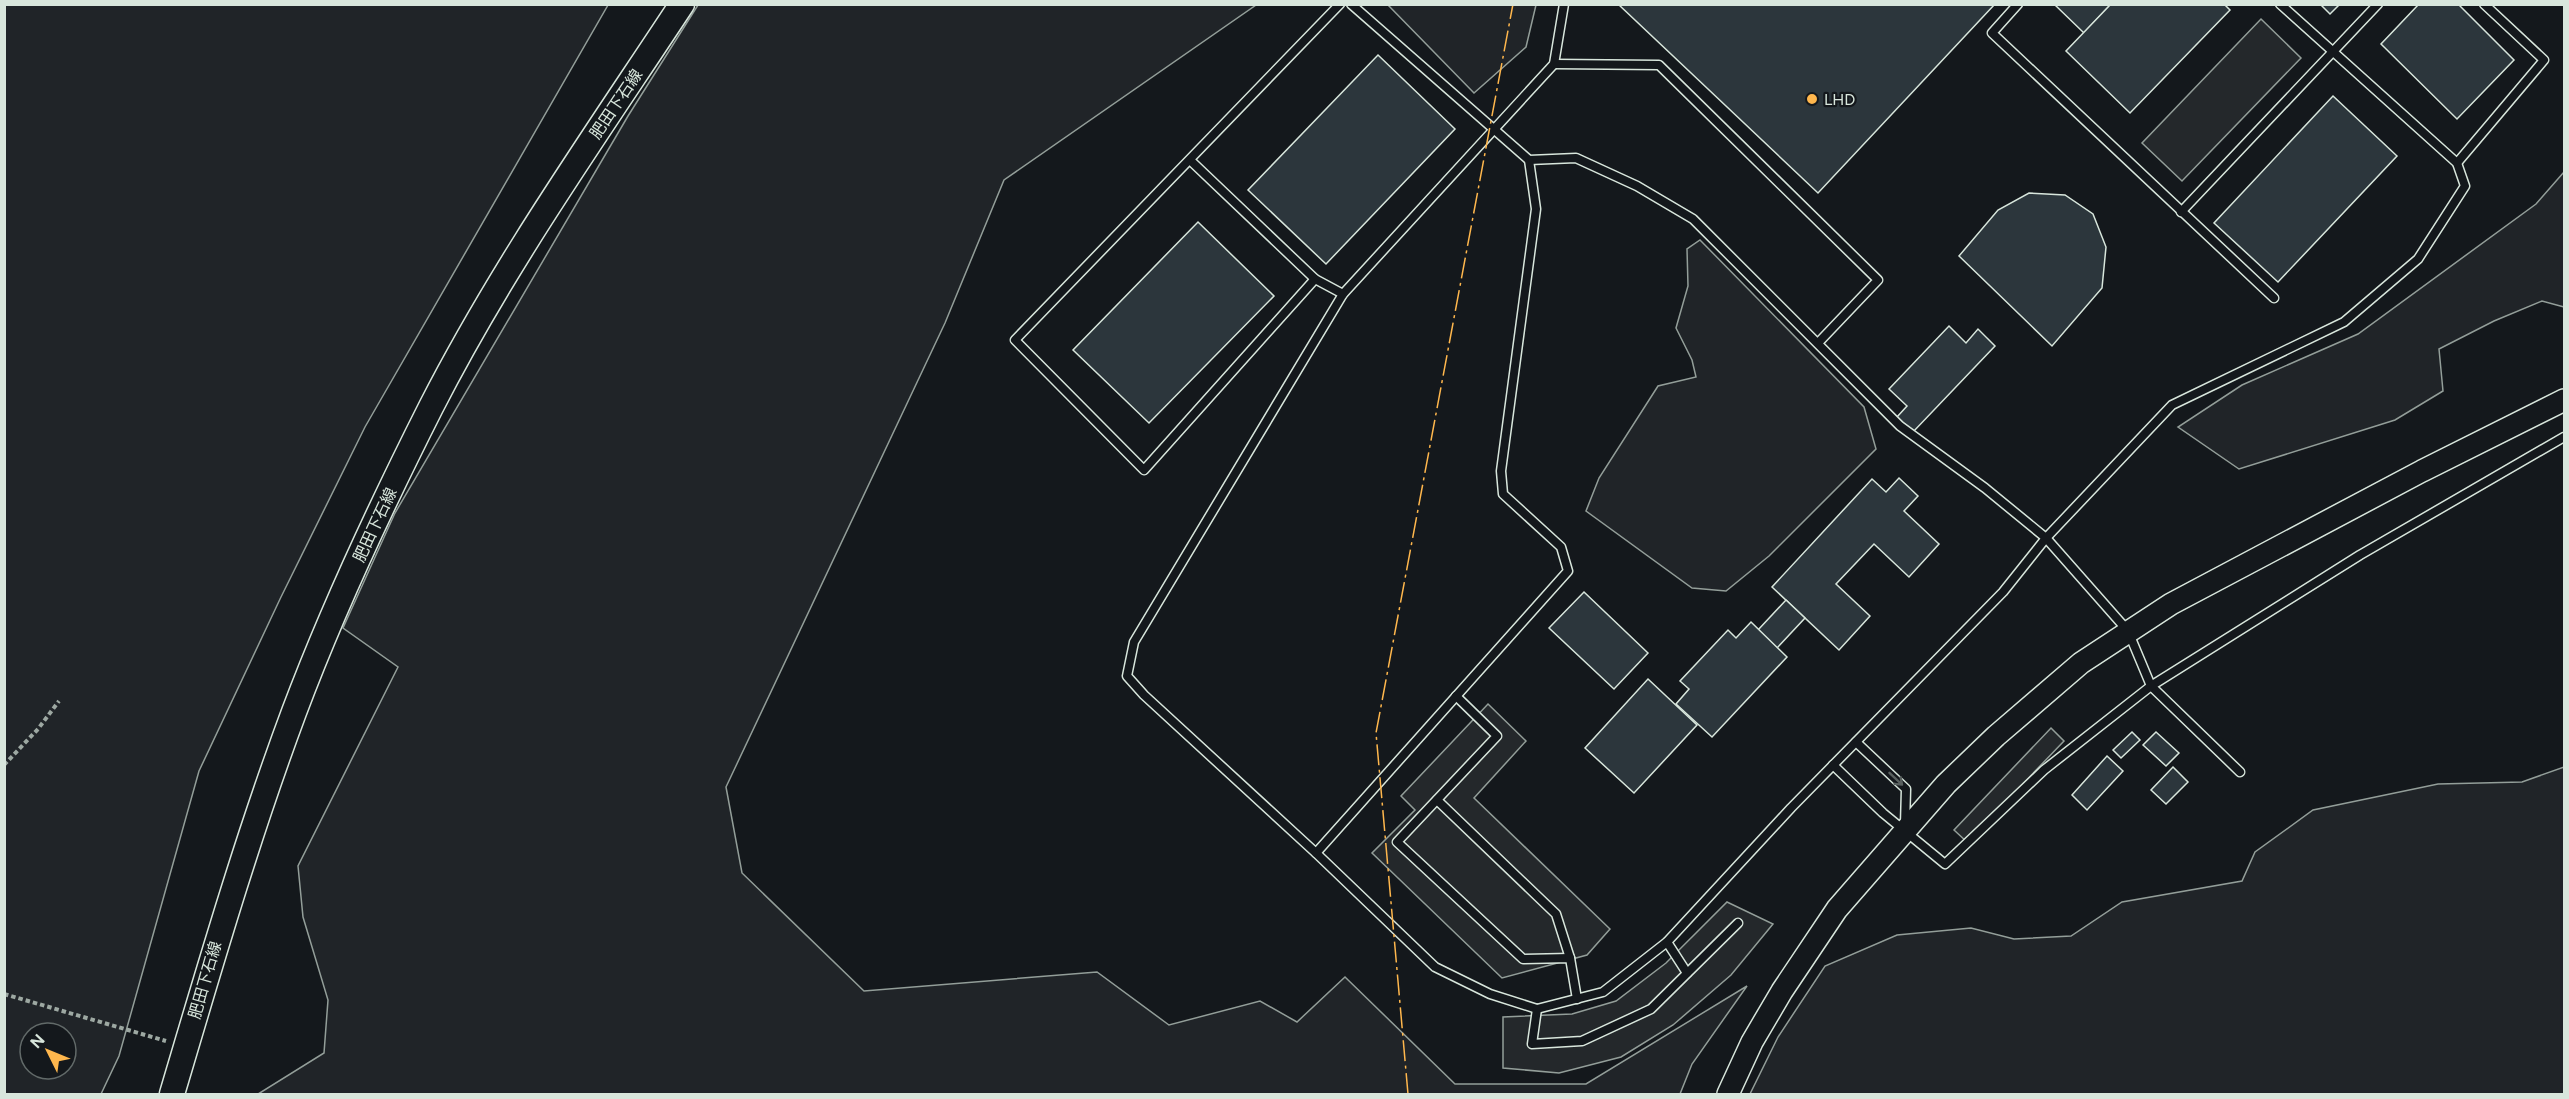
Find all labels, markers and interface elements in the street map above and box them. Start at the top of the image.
street label: 肥田下石線 [586,66,646,142]
place label: LHD [1824,90,1855,109]
marker: LHD [1805,92,1819,106]
street label: 肥田下石線 [349,485,401,565]
one-way arrow [1888,772,1903,786]
street label: 肥田下石線 [185,939,225,1021]
north arrow [18,1021,78,1081]
text: N [26,1030,49,1052]

